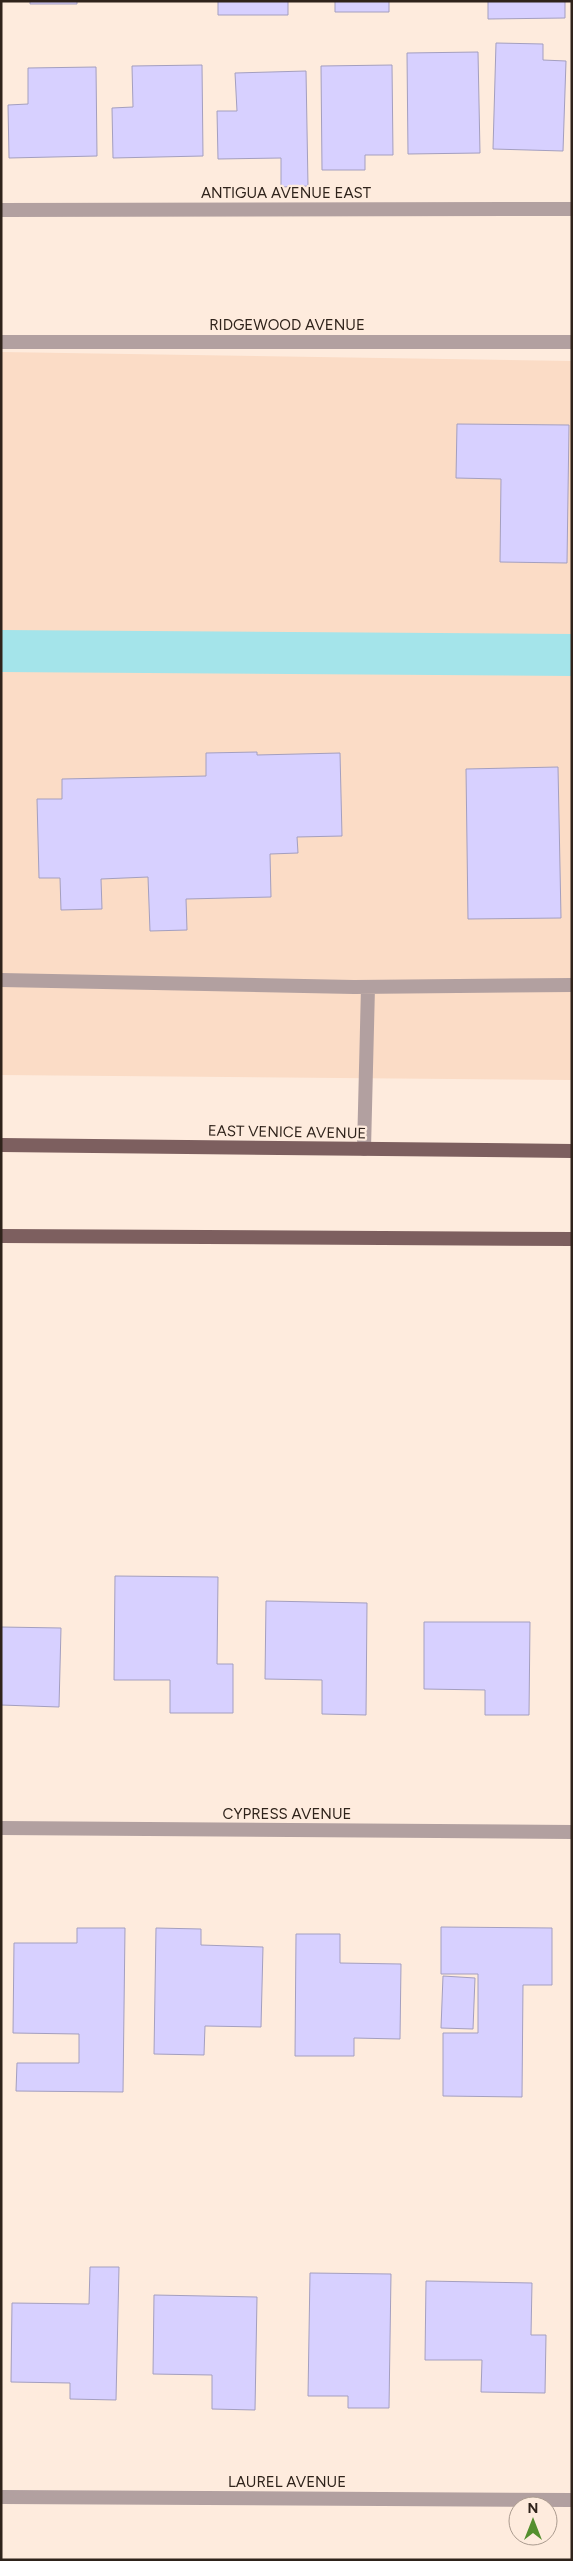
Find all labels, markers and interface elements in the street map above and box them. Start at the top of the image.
street label: ANTIGUA AVENUE EAST [201,184,372,202]
street label: RIDGEWOOD AVENUE [209,316,365,334]
street label: EAST VENICE AVENUE [208,1122,366,1142]
street label: CYPRESS AVENUE [223,1805,351,1823]
street label: LAUREL AVENUE [228,2473,346,2491]
north arrow [508,2496,558,2546]
text: N [528,2500,538,2517]

